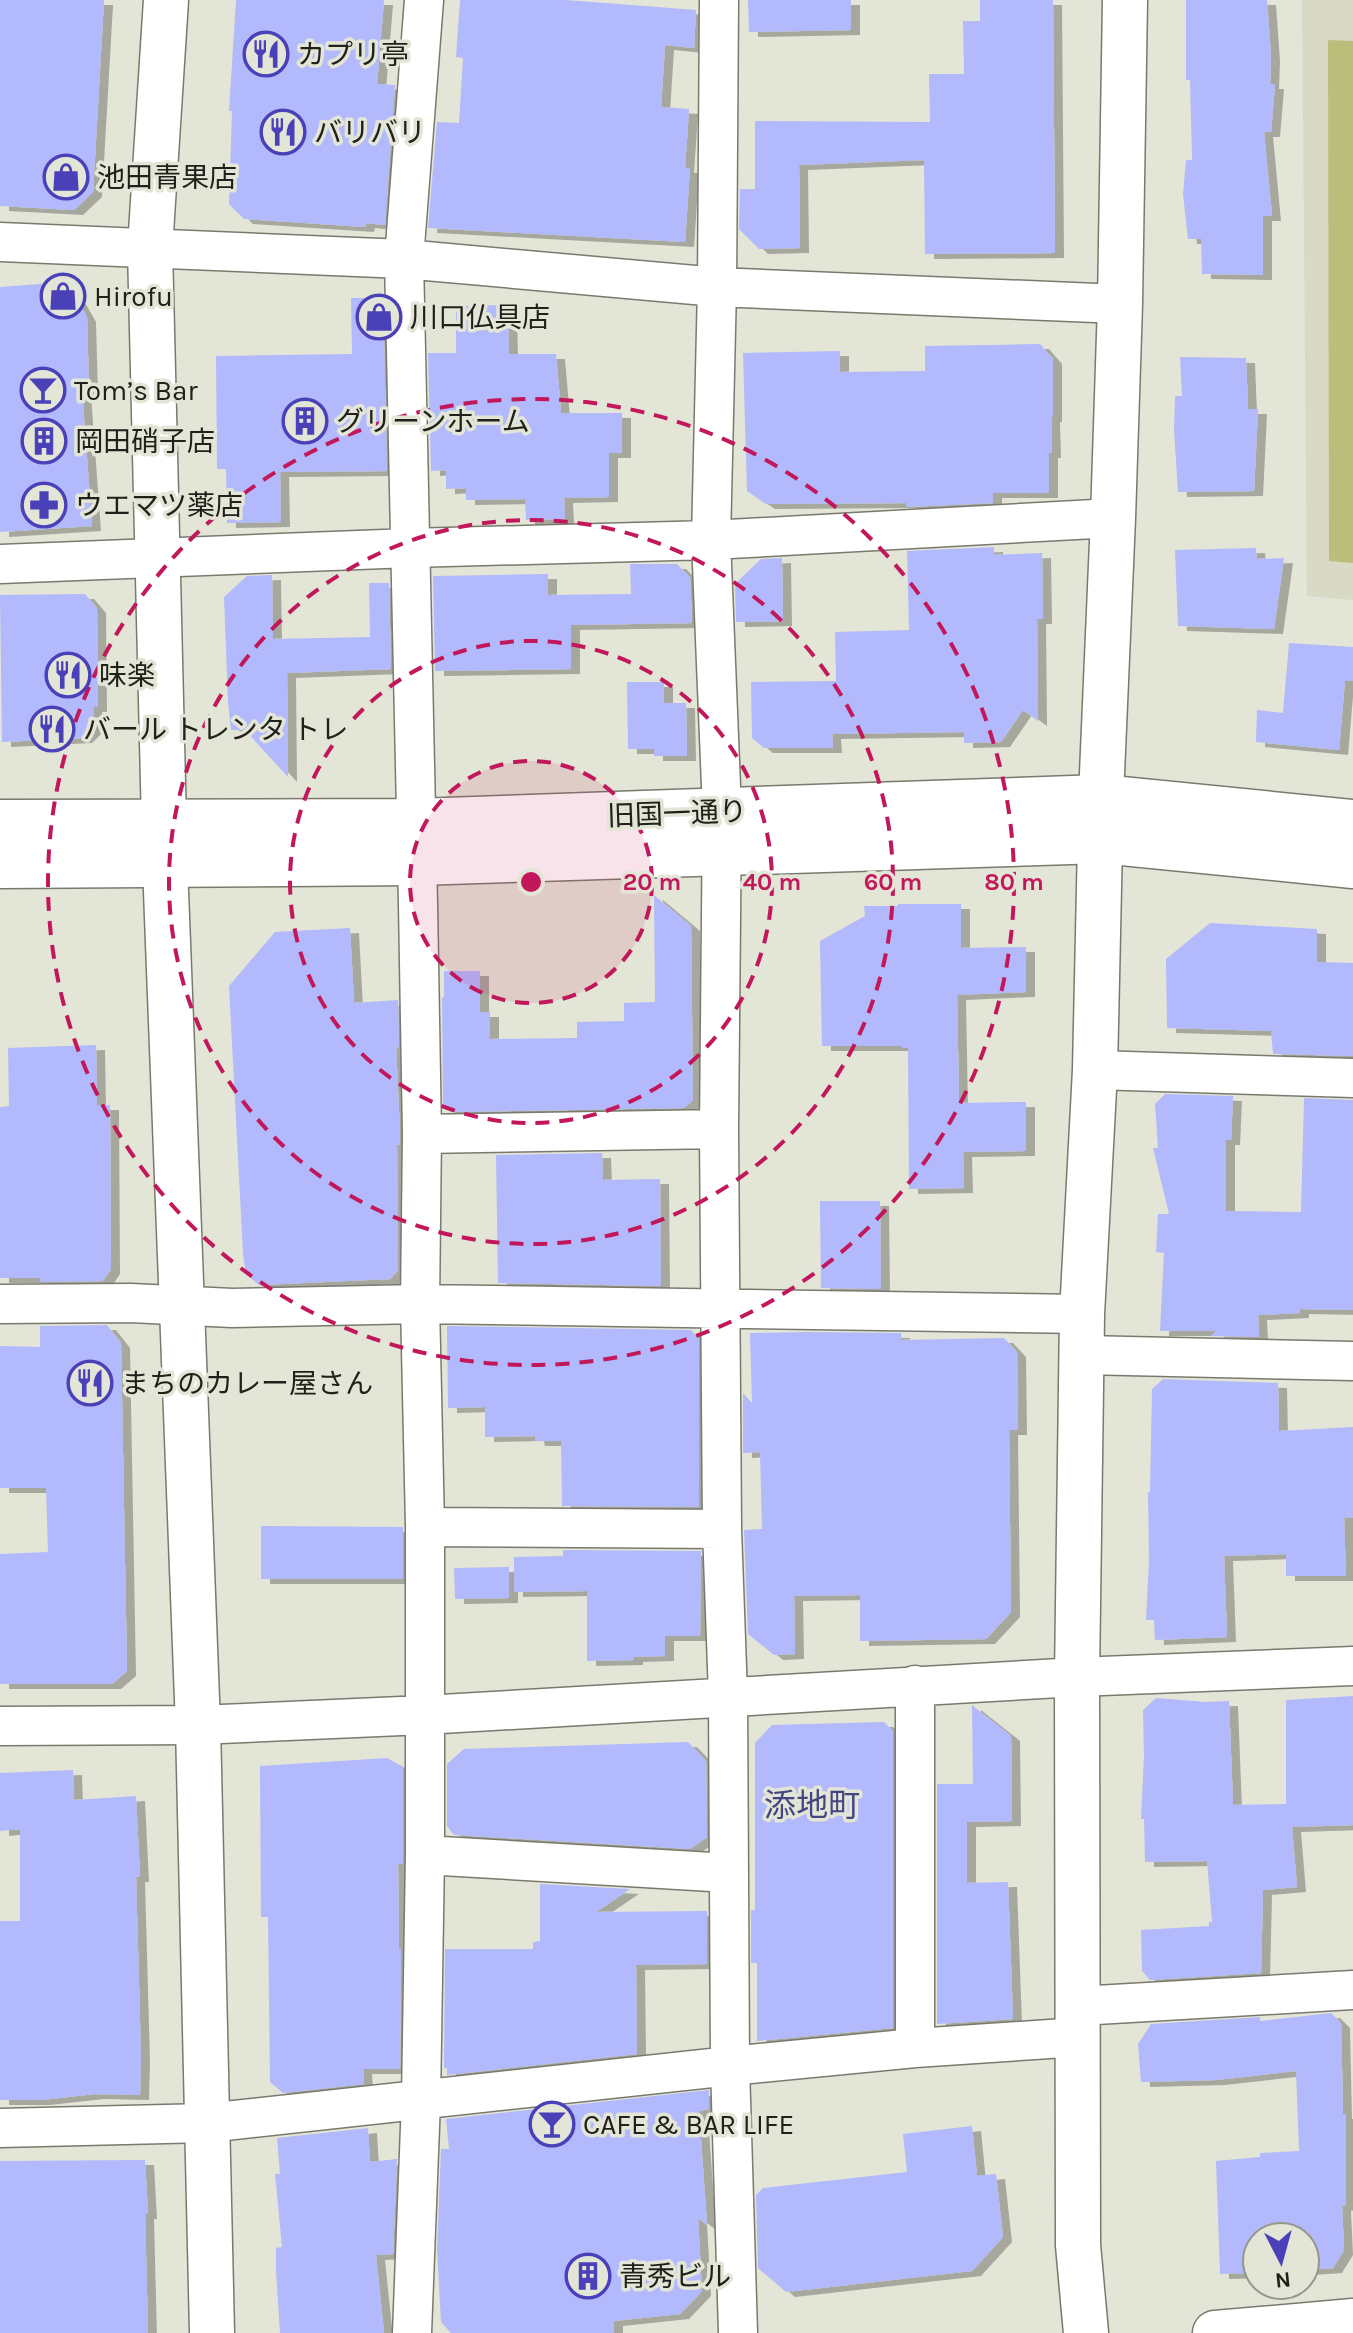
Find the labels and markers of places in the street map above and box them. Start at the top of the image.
restaurant icon: カプリ亭 [242,30,290,78]
place label: カプリ亭 [297,38,409,71]
restaurant icon: バリバリ [259,108,307,156]
place label: バリバリ [314,116,426,149]
shop icon: 池田青果店 [42,153,90,201]
place label: 池田青果店 [97,161,237,194]
shop icon: Hirofu [39,272,87,320]
place label: Hirofu [94,280,173,313]
shop icon: 川口仏具店 [355,293,403,341]
place label: 川口仏具店 [410,301,550,334]
bar icon: Tom’s Bar [19,366,67,414]
place label: Tom’s Bar [74,374,198,407]
building icon: グリーンホーム [281,397,329,445]
place label: グリーンホーム [336,405,530,438]
building icon: 岡田硝子店 [20,417,68,465]
place label: 岡田硝子店 [75,425,215,458]
pharmacy icon: ウエマツ薬店 [20,481,68,529]
place label: ウエマツ薬店 [75,489,243,522]
restaurant icon: 味楽 [44,651,92,699]
place label: 味楽 [99,659,155,692]
restaurant icon: バール トレンタ トレ [28,705,76,753]
place label: バール トレンタ トレ [83,713,348,746]
centre of rings [517,868,545,896]
restaurant icon: まちのカレー屋さん [66,1359,114,1407]
place label: まちのカレー屋さん [121,1367,373,1400]
bar icon: CAFE & BAR LIFE [528,2100,576,2148]
place label: CAFE & BAR LIFE [583,2108,794,2141]
building icon: 青秀ビル [564,2252,612,2300]
place label: 青秀ビル [619,2260,731,2293]

